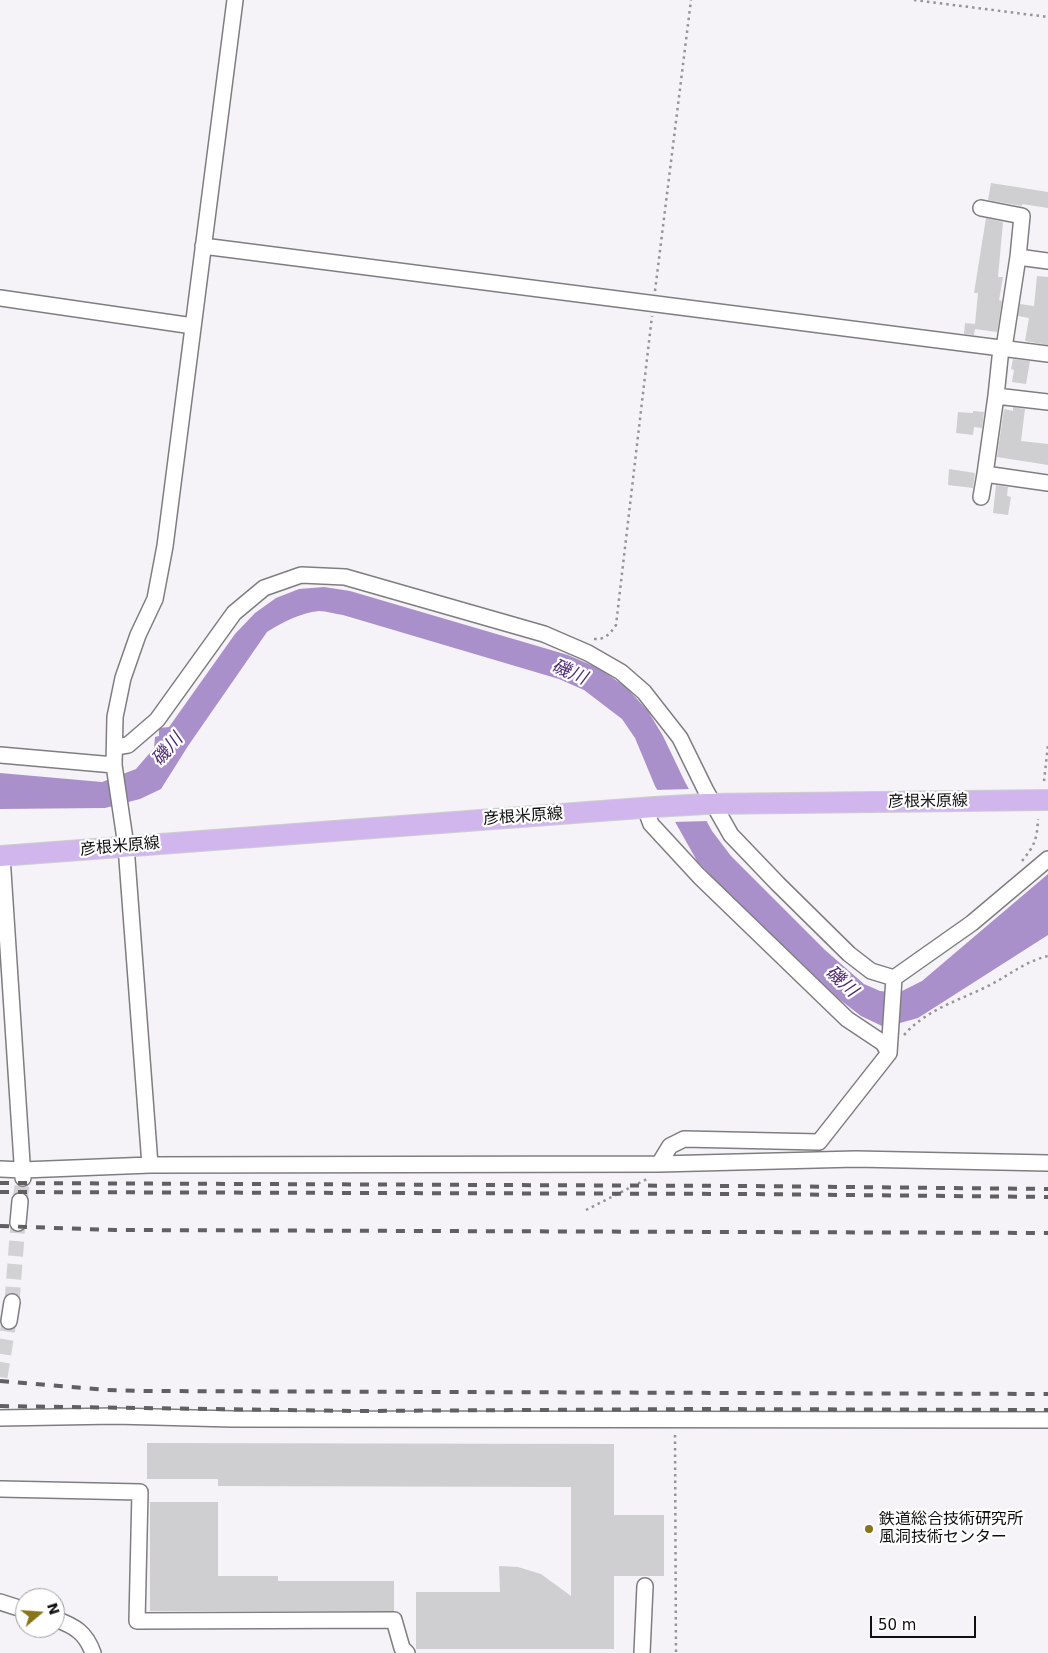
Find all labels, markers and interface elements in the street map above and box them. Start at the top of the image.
water label: 磯川 [548,656,590,690]
water label: 磯川 [148,729,188,771]
street label: 彦根米原線 [888,792,968,812]
street label: 彦根米原線 [482,805,564,829]
street label: 彦根米原線 [79,834,161,860]
water label: 磯川 [820,962,862,1002]
place label: 鉄道総合技術研究所 風洞技術センター [879,1510,1023,1548]
marker: 鉄道総合技術研究所 風洞技術センター [863,1523,875,1535]
north arrow [15,1588,65,1638]
text: N [44,1601,63,1617]
scale bar [873,1606,979,1638]
text: 50 m [878,1616,916,1634]

